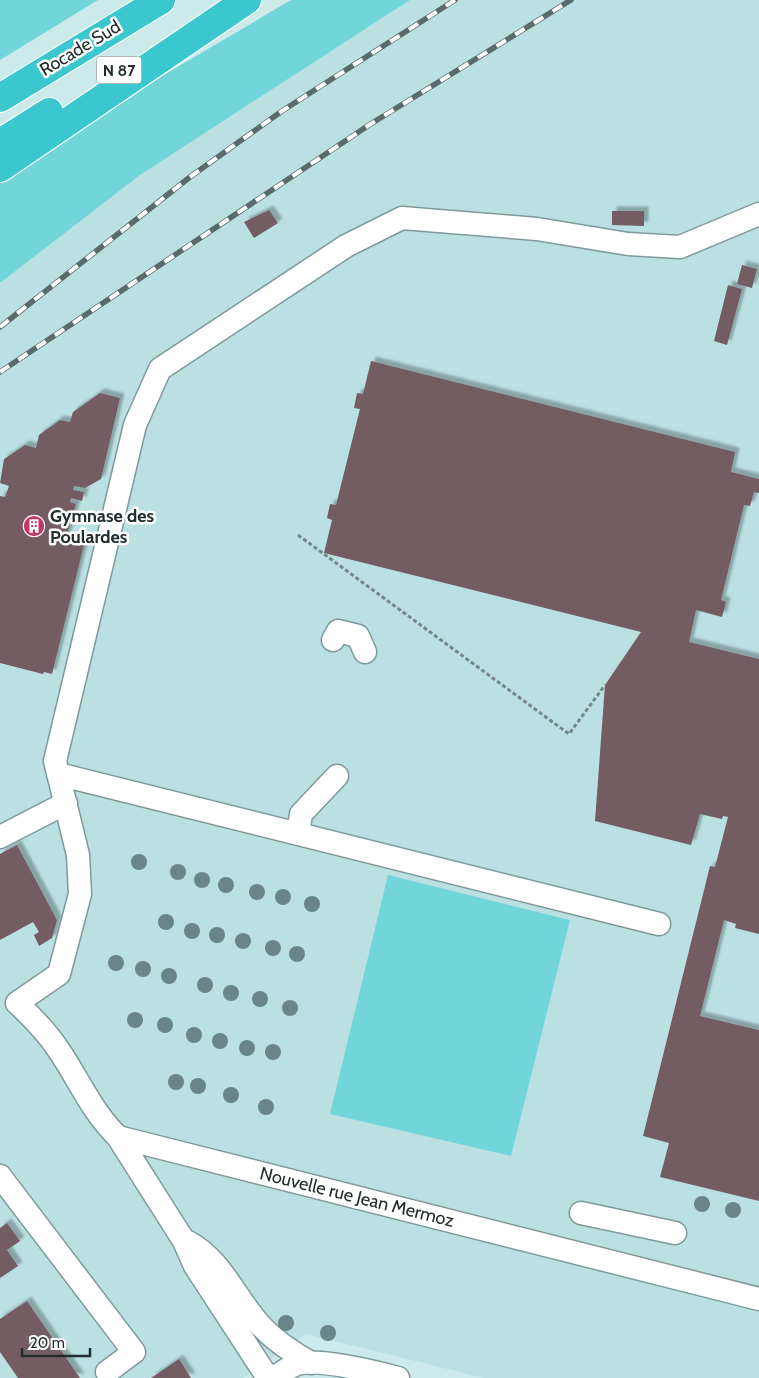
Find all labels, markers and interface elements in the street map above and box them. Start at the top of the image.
street label: Rocade Sud [36,15,124,81]
road number: N 87 [96,56,142,84]
place label: Gymnase des Poulardes [50,505,154,548]
building icon: Gymnase des Poulardes [22,514,46,538]
street label: Nouvelle rue Jean Mermoz [258,1162,457,1232]
scale bar [22,1326,90,1358]
text: 20 m [30,1334,65,1352]

